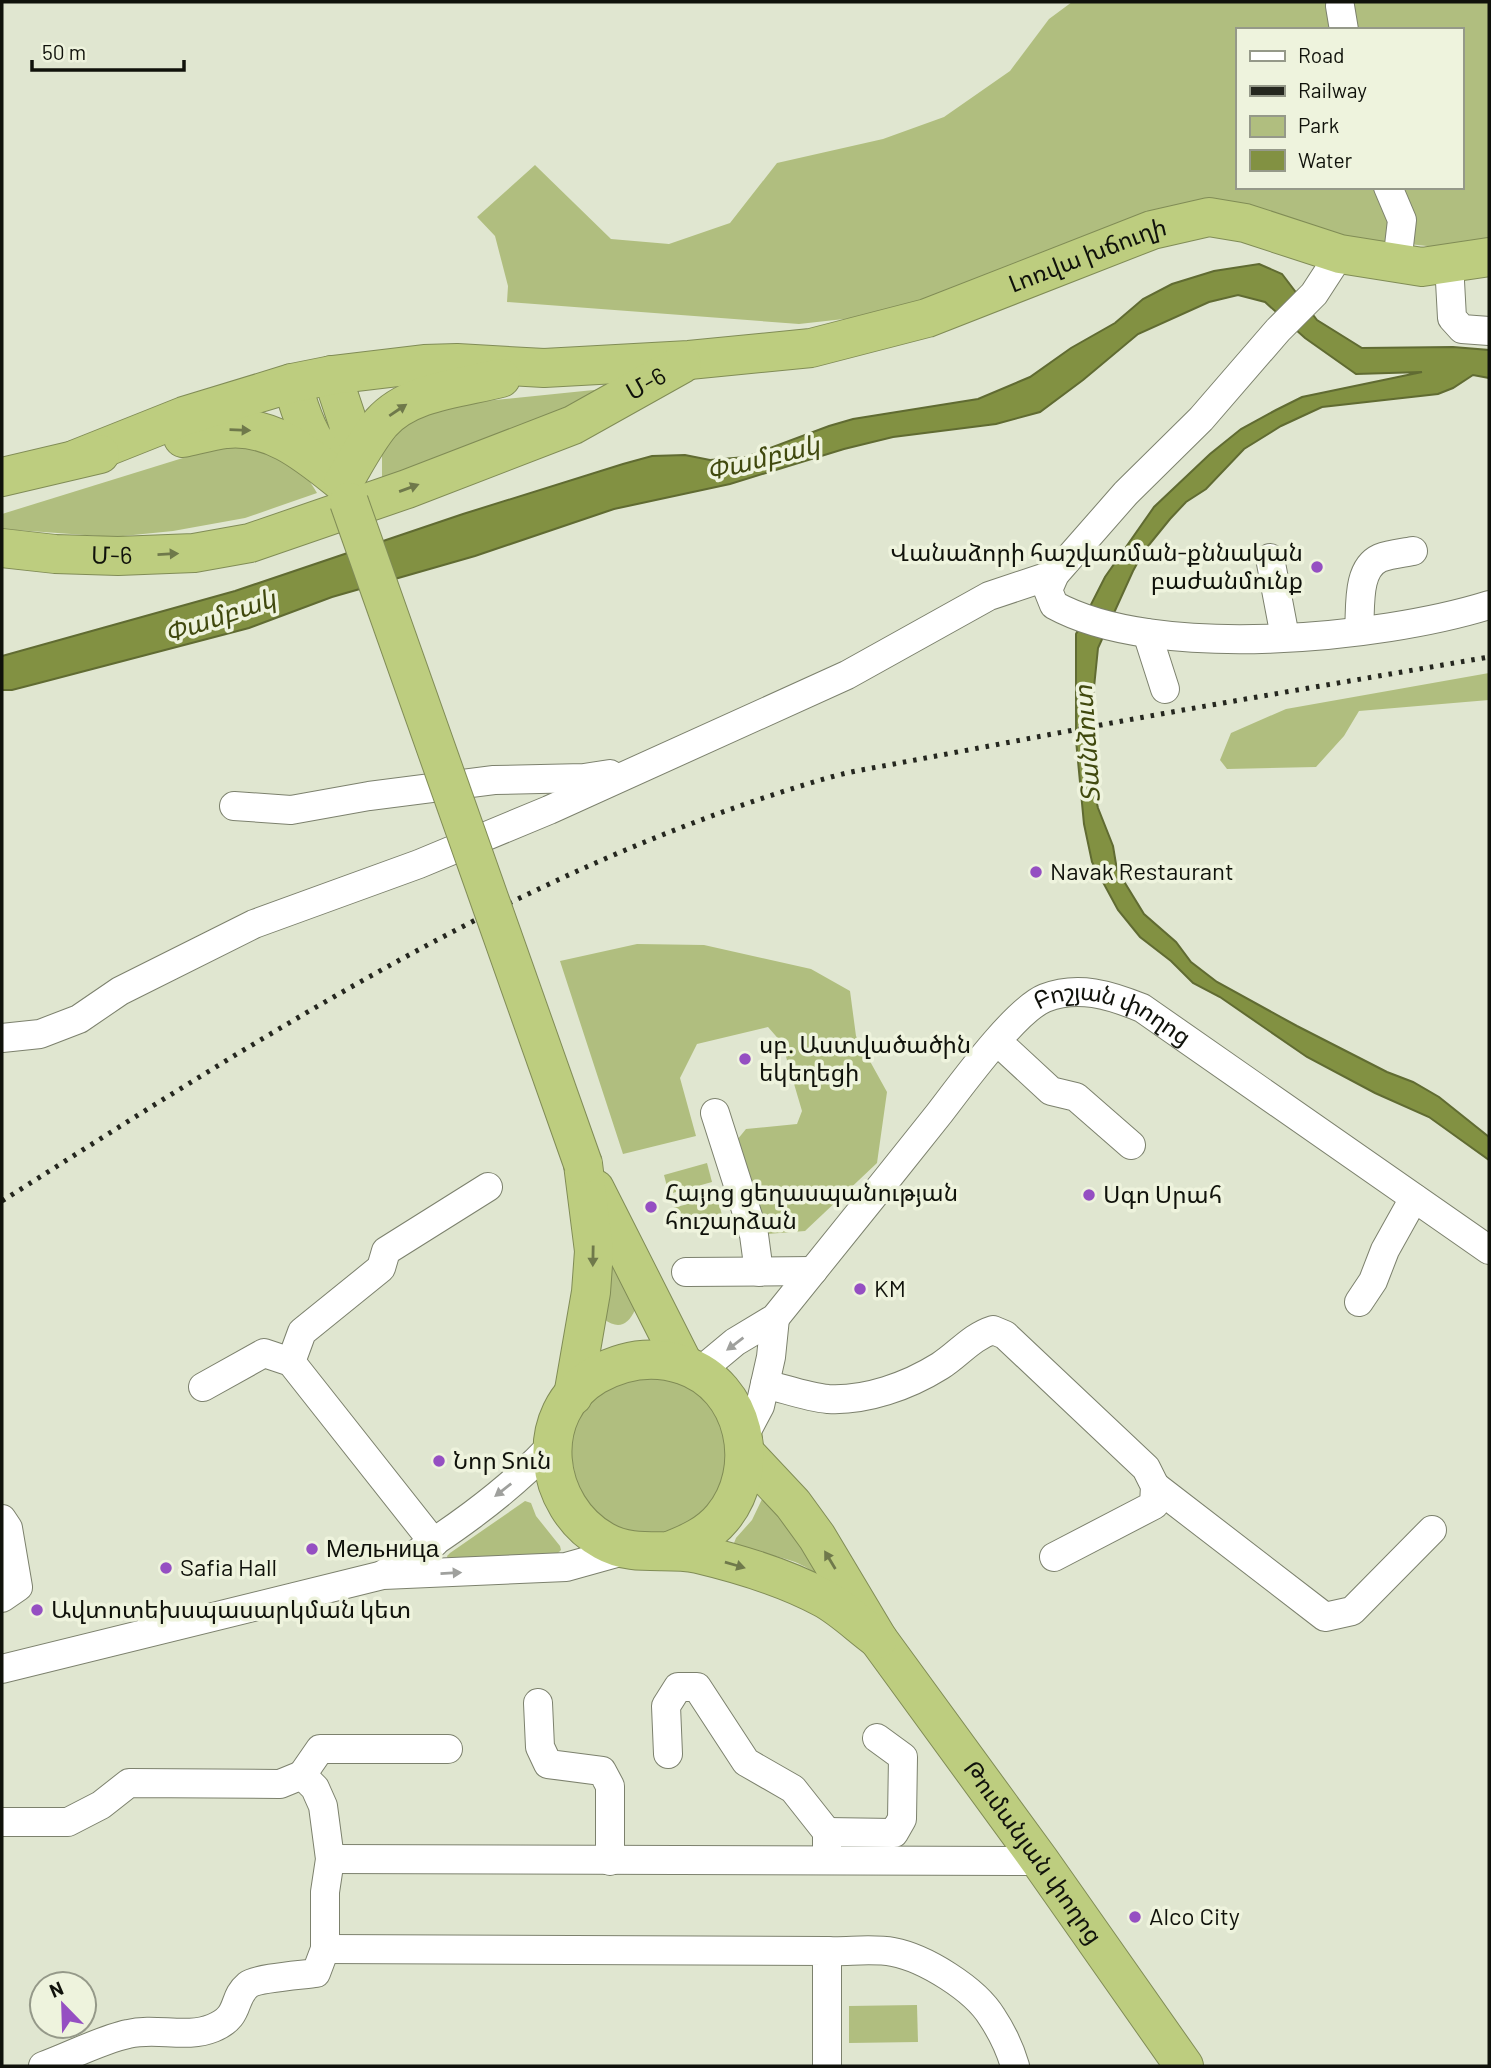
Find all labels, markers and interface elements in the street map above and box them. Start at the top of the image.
scale bar [32,28,184,72]
legend [1236,28,1463,189]
text: 50 m [42,39,86,64]
text: Road [1298,42,1344,67]
text: Railway [1298,77,1367,102]
text: Park [1298,112,1339,137]
text: Water [1298,147,1353,172]
street label: Լոռվա խճուղի [1004,211,1169,298]
street label: Մ-6 [620,360,670,405]
one-way arrow [388,403,408,416]
one-way arrow [229,424,251,435]
water label: Փամբակ [703,427,824,487]
one-way arrow [399,482,420,493]
place label: Վանաձորի հաշվառման-քննական բաժանմունք [890,537,1303,595]
street label: Մ-6 [91,539,133,569]
one-way arrow [157,548,179,559]
marker: Վանաձորի հաշվառման-քննական բաժանմունք [1309,559,1325,575]
water label: Փամբակ [160,581,281,650]
water label: Տանձուտ [1066,684,1105,804]
place label: Navak Restaurant [1050,856,1234,885]
marker: Navak Restaurant [1028,864,1044,880]
street label: Բոշյան փողոց [1028,976,1197,1052]
place label: սբ. Աստվածածին եկեղեցի [759,1029,971,1087]
marker: սբ. Աստվածածին եկեղեցի [737,1051,753,1067]
place label: Հայոց ցեղասպանության հուշարձան [665,1177,958,1235]
place label: Սգո Սրահ [1103,1179,1222,1209]
marker: Սգո Սրահ [1081,1187,1097,1203]
marker: Հայոց ցեղասպանության հուշարձան [643,1199,659,1215]
one-way arrow [587,1245,598,1267]
place label: KM [874,1273,906,1302]
marker: KM [852,1281,868,1297]
one-way arrow [727,1336,745,1351]
place label: Նոր Տուն [453,1445,551,1475]
marker: Նոր Տուն [431,1453,447,1469]
one-way arrow [494,1483,512,1498]
place label: Мельница [326,1533,440,1562]
marker: Мельница [304,1541,320,1557]
one-way arrow [824,1550,836,1569]
place label: Safia Hall [180,1552,277,1581]
marker: Safia Hall [158,1560,174,1576]
one-way arrow [725,1561,746,1571]
one-way arrow [440,1568,462,1579]
place label: Ավտոտեխսպասարկման կետ [51,1594,411,1624]
marker: Ավտոտեխսպասարկման կետ [29,1602,45,1618]
street label: Թումանյան փողոց [958,1754,1110,1950]
place label: Alco City [1149,1901,1240,1930]
marker: Alco City [1127,1909,1143,1925]
north arrow [28,1970,98,2040]
text: N [46,1976,66,2002]

